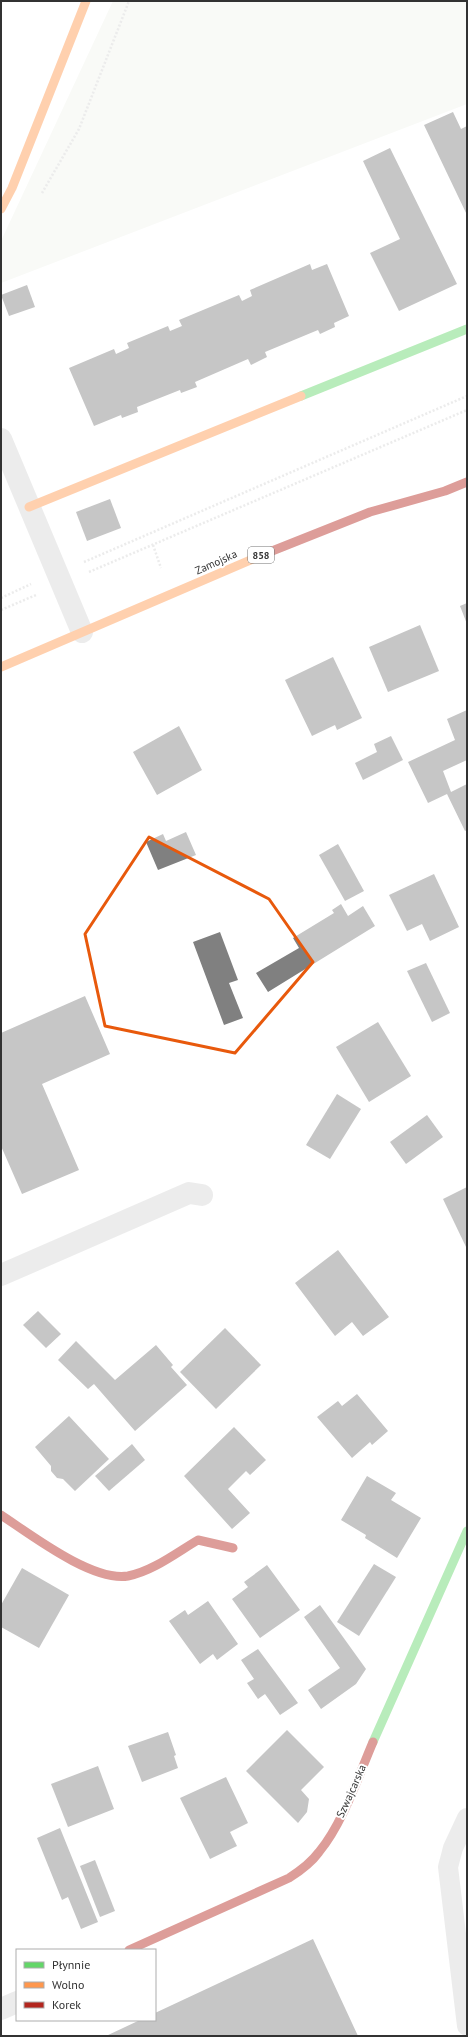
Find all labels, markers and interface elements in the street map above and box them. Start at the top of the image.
street label: Zamojska [193,547,239,577]
road number: 858 [248,547,274,563]
street label: Szwajcarska [333,1762,369,1820]
legend [16,1949,156,2021]
text: Płynnie [52,1957,90,1972]
text: Wolno [52,1977,84,1992]
text: Korek [52,1997,81,2012]

